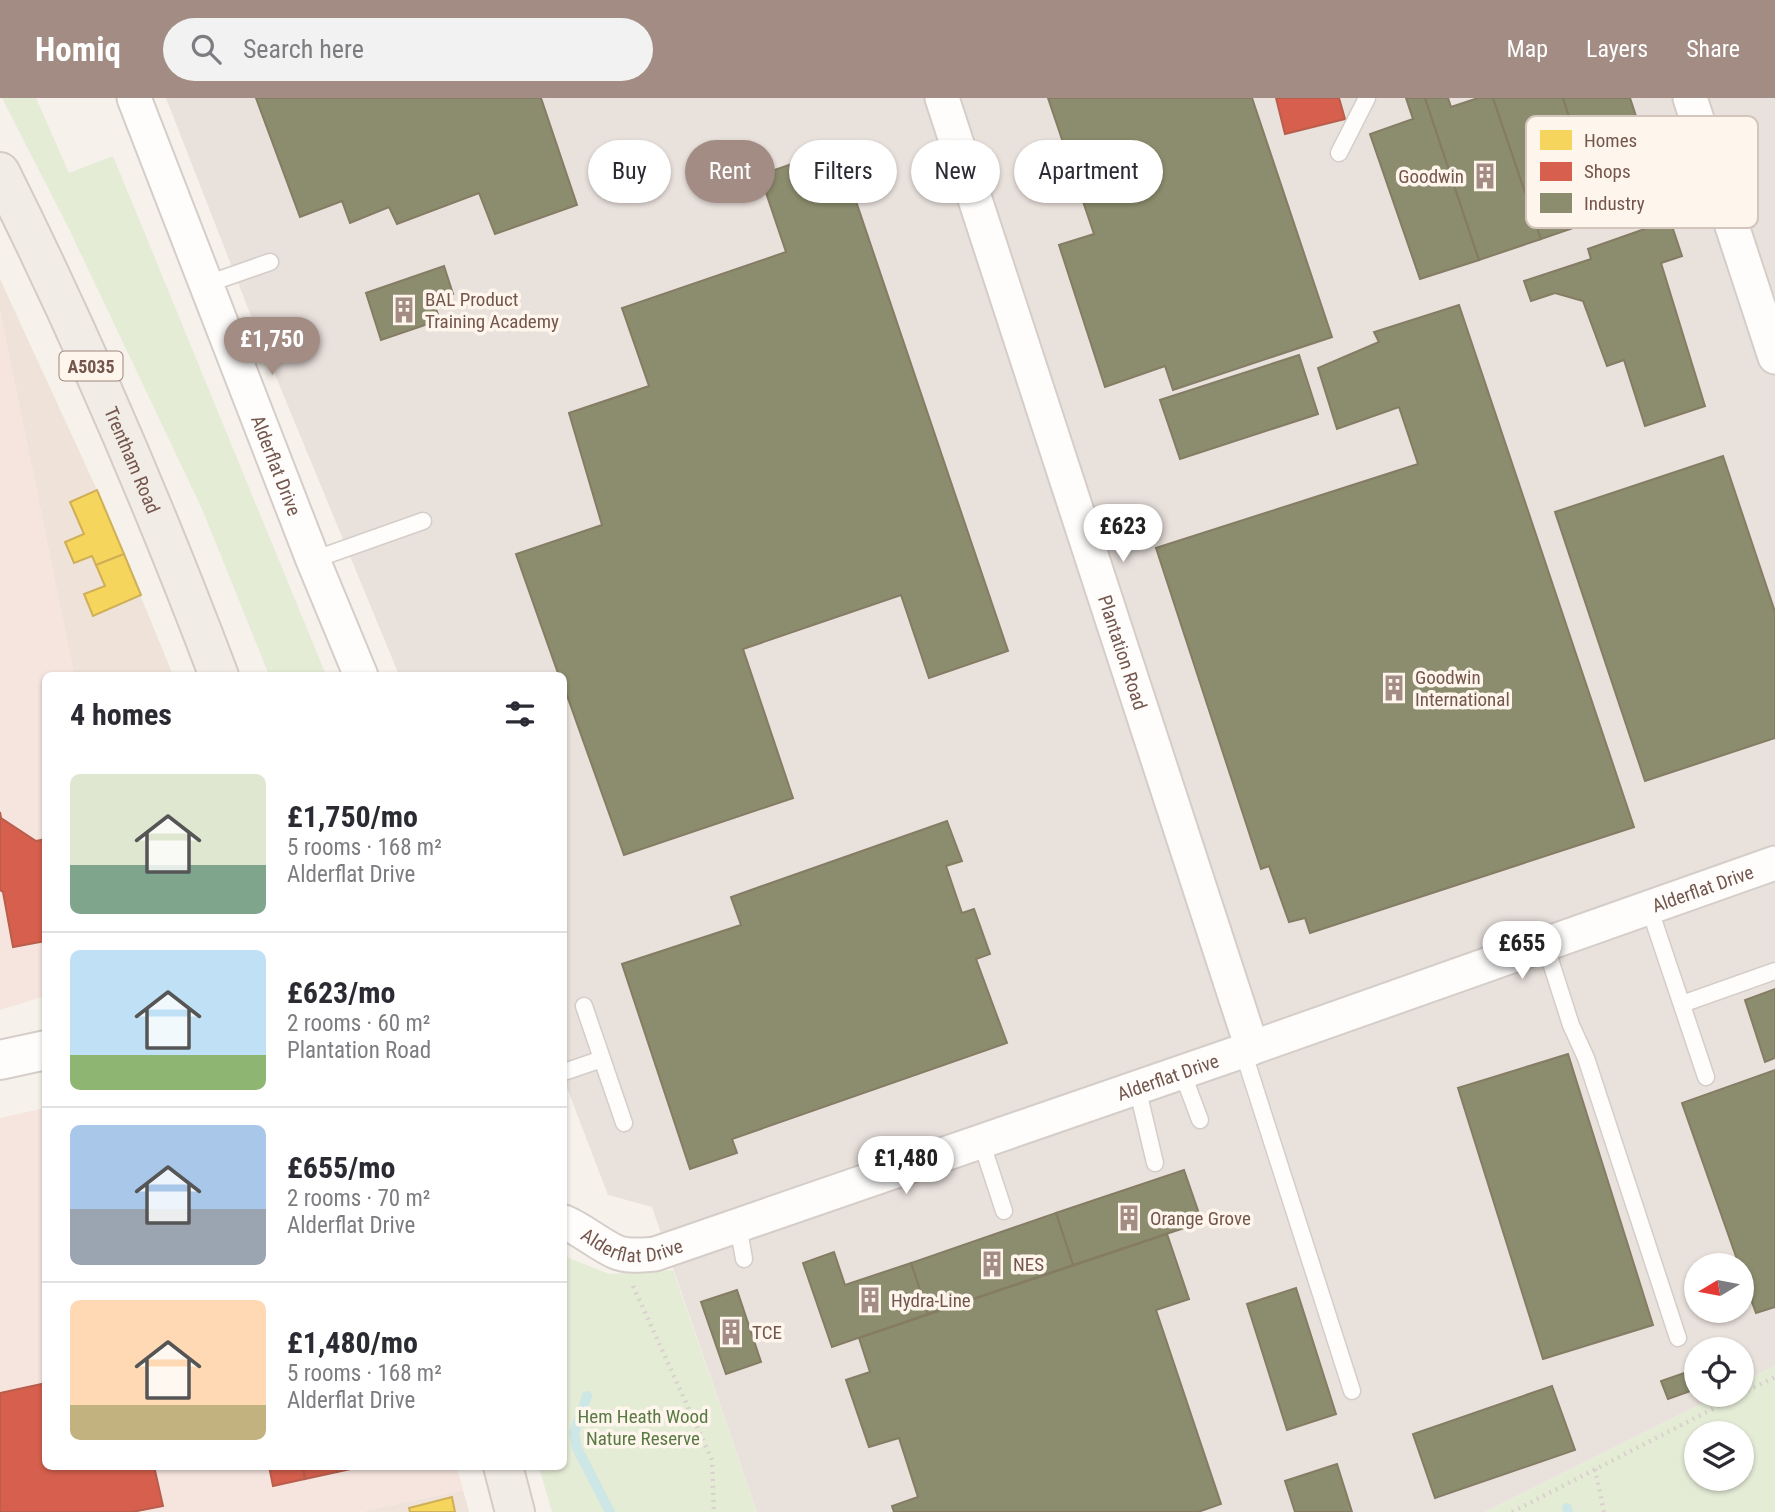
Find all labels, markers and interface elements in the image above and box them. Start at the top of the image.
search box [163,18,653,81]
text: Homiq [35,30,121,69]
icon: search [187,30,225,68]
text: Search here [243,34,364,64]
text: Map [1507,35,1548,63]
text: Layers [1586,35,1648,63]
text: Share [1686,35,1740,63]
legend [1526,116,1758,228]
text: Homes [1584,129,1637,152]
chip: Buy [588,140,671,203]
chip: Rent [685,140,775,203]
chip: Filters [789,140,897,203]
chip: New [911,140,1000,203]
chip: Apartment [1014,140,1163,203]
text: Shops [1584,160,1631,183]
building icon: Goodwin [1470,161,1500,191]
place label: Goodwin [1398,165,1464,188]
text: Industry [1584,192,1645,215]
place label: BAL Product Training Academy [425,288,559,333]
building icon: BAL Product Training Academy [389,295,419,325]
pin: £1,750 [215,317,329,377]
text: £1,750 [240,326,304,353]
road number: A5035 [60,352,122,380]
street label: Trentham Road [100,403,165,517]
street label: Alderflat Drive [246,412,306,519]
pin: £623 [1082,504,1164,564]
text: £623 [1100,513,1146,540]
street label: Plantation Road [1093,592,1152,712]
place label: Goodwin International [1415,666,1510,711]
building icon: Goodwin International [1379,673,1409,703]
icon: filters [501,695,539,733]
text: 4 homes [70,697,172,732]
text: £1,750/mo [287,799,418,834]
icon: home [126,802,210,886]
text: 5 rooms · 168 m² [287,834,442,861]
street label: Alderflat Drive [1649,860,1757,917]
text: Alderflat Drive [287,861,415,888]
pin: £655 [1481,922,1563,981]
text: £655 [1499,930,1545,957]
text: £623/mo [287,975,395,1010]
icon: home [126,978,210,1062]
text: 2 rooms · 60 m² [287,1010,430,1037]
text: Plantation Road [287,1037,431,1064]
street label: Alderflat Drive [1114,1049,1222,1105]
pin: £1,480 [849,1136,963,1196]
text: £1,480 [874,1145,938,1172]
text: £655/mo [287,1150,395,1185]
icon: home [126,1153,210,1237]
text: 2 rooms · 70 m² [287,1185,430,1212]
building icon: Orange Grove [1114,1203,1144,1233]
place label: Orange Grove [1150,1207,1251,1230]
text: Alderflat Drive [287,1212,415,1239]
street label: Alderflat Drive [577,1223,686,1267]
building icon: NES [977,1249,1007,1279]
place label: NES [1013,1253,1044,1276]
north arrow [1684,1253,1754,1323]
map controls [1684,1253,1754,1491]
building icon: Hydra-Line [855,1285,885,1315]
place label: Hydra-Line [891,1289,971,1312]
building icon: TCE [716,1317,746,1347]
place label: TCE [752,1321,782,1344]
text: £1,480/mo [287,1325,418,1360]
icon: home [126,1328,210,1412]
button: locate [1684,1337,1754,1407]
text: 5 rooms · 168 m² [287,1360,442,1387]
text: Alderflat Drive [287,1387,415,1414]
park label: Hem Heath Wood Nature Reserve [578,1405,709,1450]
button: layers [1684,1421,1754,1491]

